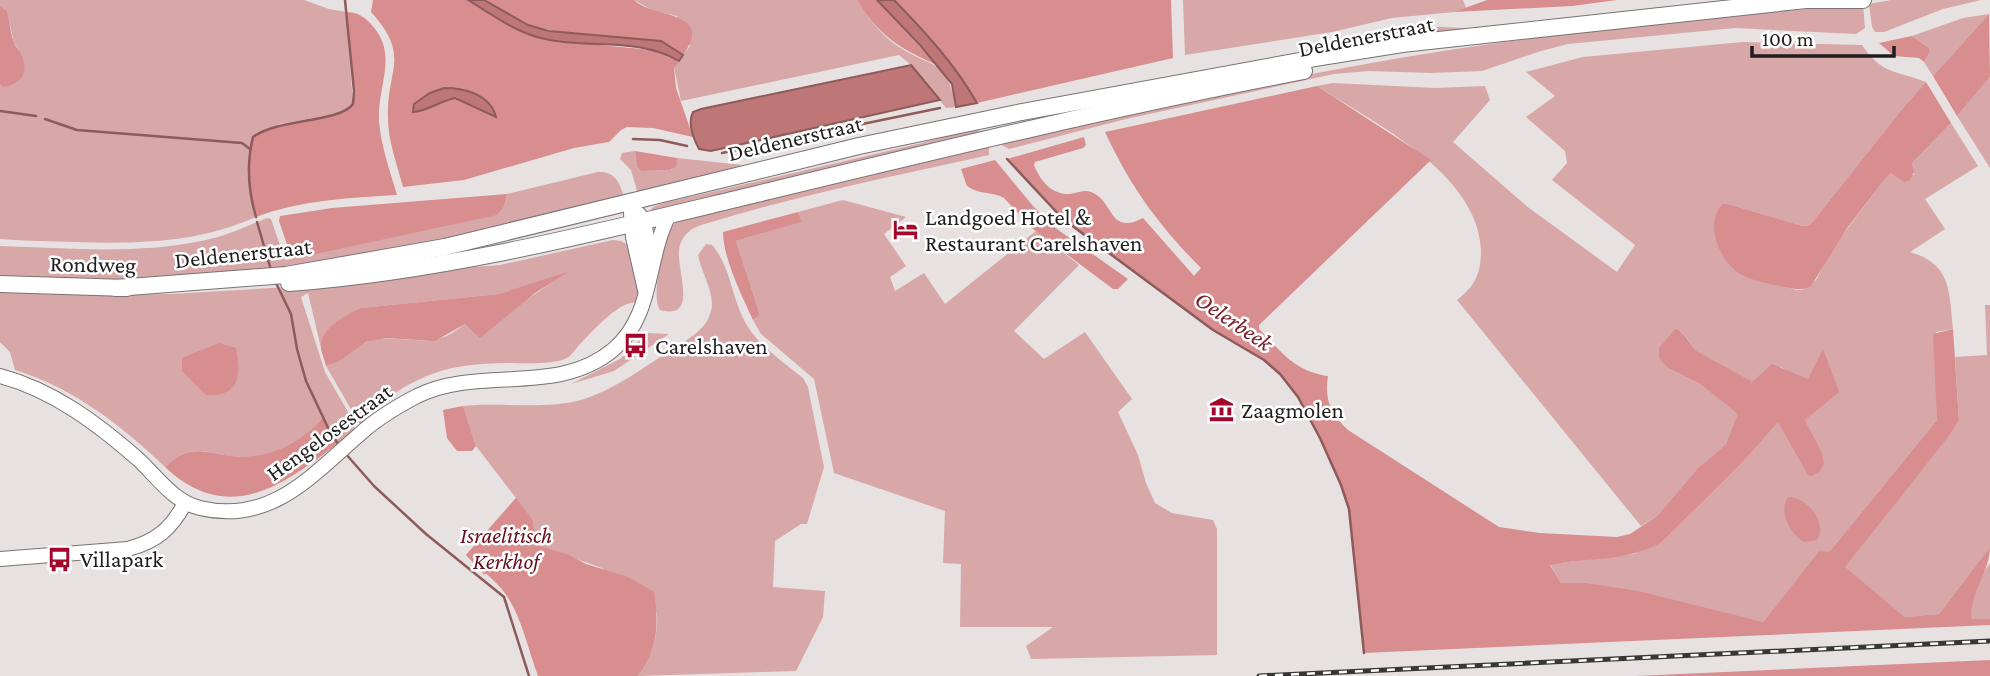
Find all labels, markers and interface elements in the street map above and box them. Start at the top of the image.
street label: Deldenerstraat [1296,10,1436,62]
scale bar [1752,14,1894,58]
text: 100 m [1762,27,1814,51]
street label: Deldenerstraat [725,110,865,166]
place label: Landgoed Hotel & Restaurant Carelshaven [925,204,1142,256]
hotel icon: Landgoed Hotel & Restaurant Carelshaven [891,216,919,244]
street label: Deldenerstraat [173,233,313,273]
street label: Rondweg [50,250,136,278]
water label: Oelerbeek [1190,285,1279,357]
bus stop icon: Carelshaven [621,332,649,360]
place label: Carelshaven [655,333,768,359]
street label: Hengelosestraat [261,378,397,486]
museum icon: Zaagmolen [1207,396,1235,424]
place label: Zaagmolen [1241,397,1344,423]
park label: Israelitisch Kerkhof [460,522,552,574]
bus stop icon: Villapark [46,545,74,573]
place label: Villapark [80,546,163,572]

